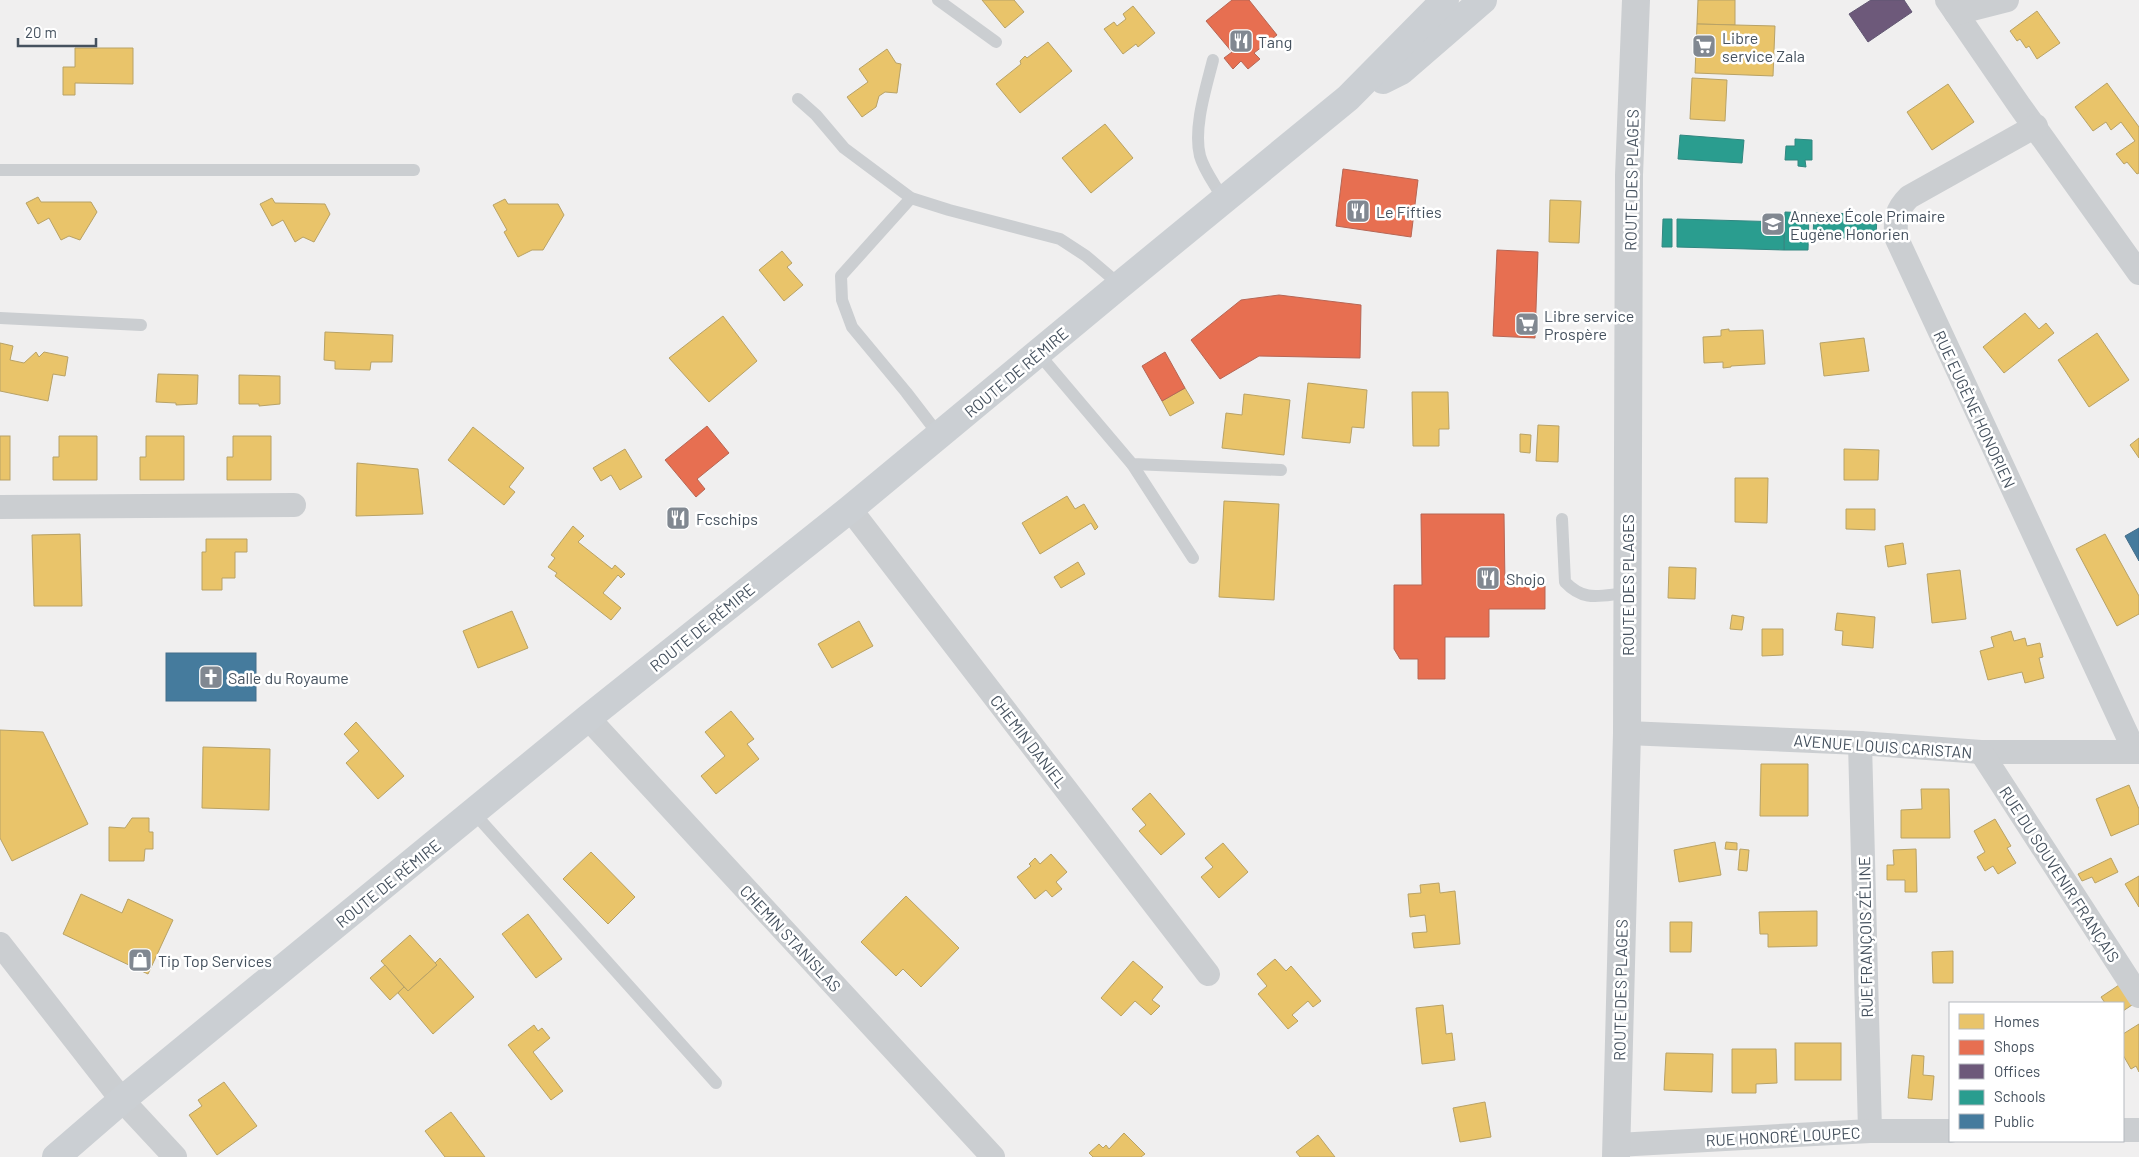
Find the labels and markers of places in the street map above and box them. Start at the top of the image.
restaurant icon: Tang [1228,28,1254,54]
place label: Libre service Zala [1722,28,1805,65]
place label: Tang [1258,32,1292,51]
supermarket icon: Libre service Zala [1691,33,1717,59]
restaurant icon: Le Fifties [1345,198,1371,224]
place label: Le Fifties [1376,202,1442,221]
place label: Annexe École Primaire Eugène Honorien [1790,206,1945,243]
school or university icon: Annexe École Primaire Eugène Honorien [1760,211,1786,237]
place label: Libre service Prospère [1544,306,1634,343]
supermarket icon: Libre service Prospère [1514,311,1540,337]
restaurant icon: Fcschips [665,505,691,531]
place label: Fcschips [696,509,758,528]
restaurant icon: Shojo [1475,565,1501,591]
place label: Shojo [1506,569,1545,588]
church icon: Salle du Royaume [198,664,224,690]
place label: Salle du Royaume [228,668,349,687]
shop icon: Tip Top Services [127,947,153,973]
place label: Tip Top Services [158,951,272,970]

